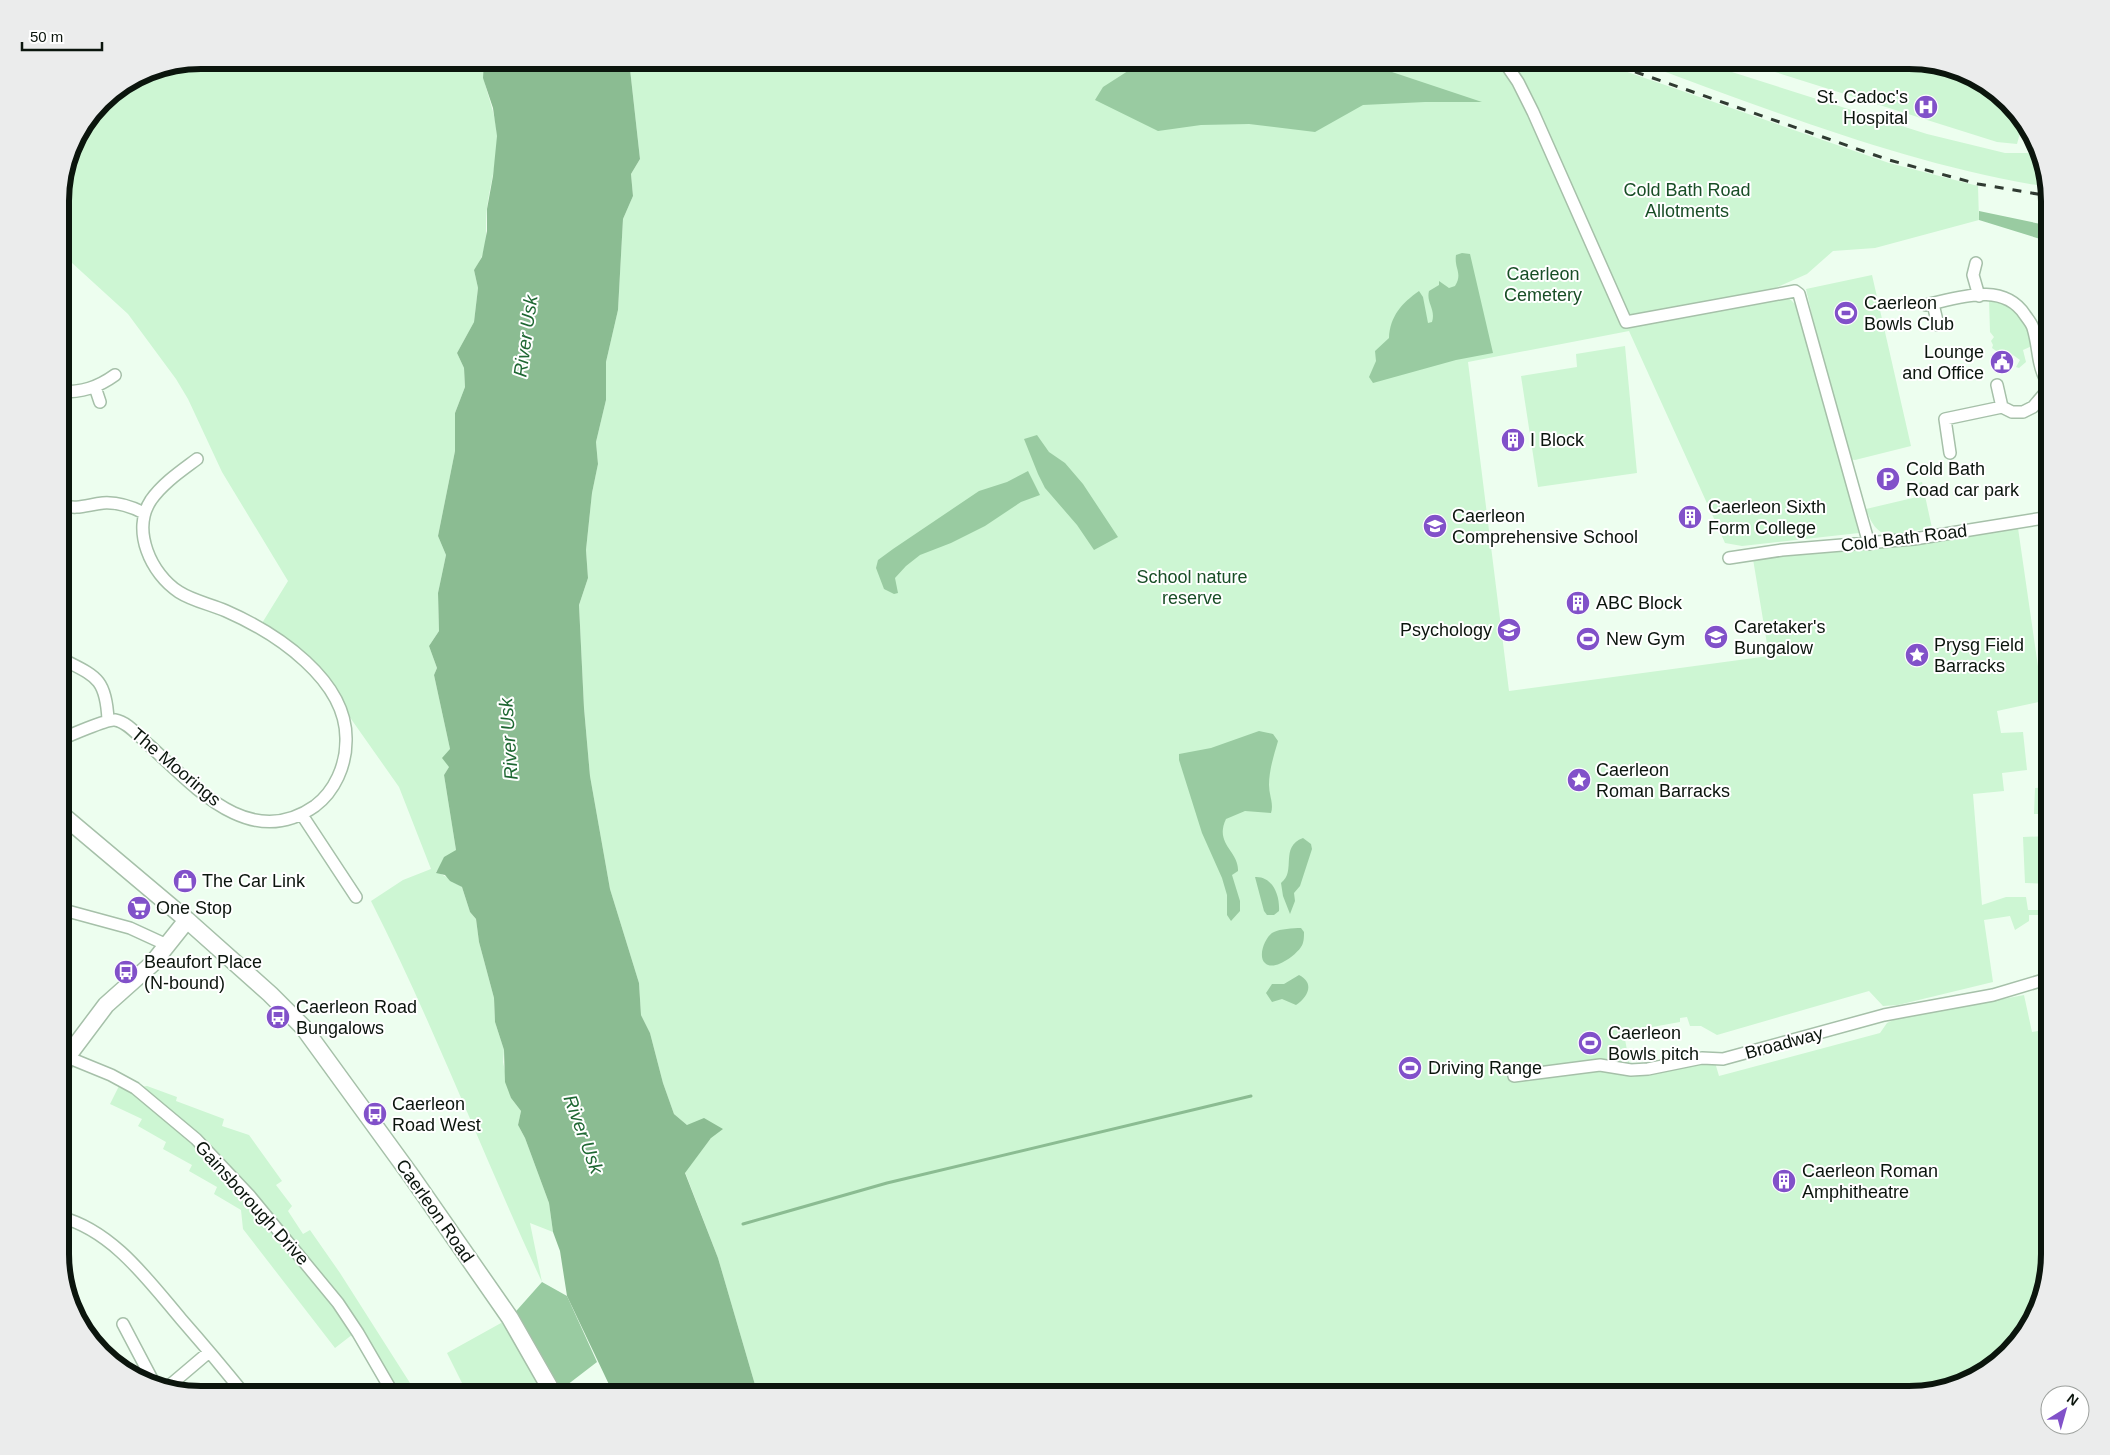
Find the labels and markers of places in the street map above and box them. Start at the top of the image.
place label: St. Cadoc's Hospital [1817,87,1908,128]
hospital icon: St. Cadoc's Hospital [1913,94,1939,120]
place label: Caerleon Bowls Club [1864,293,1954,334]
sports icon: Caerleon Bowls Club [1833,300,1859,326]
place label: Lounge and Office [1902,342,1984,383]
public building icon: Lounge and Office [1989,349,2015,375]
building icon: I Block [1500,427,1526,453]
place label: I Block [1530,430,1585,450]
place label: Cold Bath Road car park [1906,459,2020,500]
parking icon: Cold Bath Road car park [1875,466,1901,492]
place label: Caerleon Sixth Form College [1708,497,1826,538]
building icon: Caerleon Sixth Form College [1677,504,1703,530]
place label: Caerleon Comprehensive School [1452,506,1638,547]
school or university icon: Caerleon Comprehensive School [1422,513,1448,539]
building icon: ABC Block [1565,590,1591,616]
place label: ABC Block [1596,593,1683,613]
school or university icon: Psychology [1496,617,1522,643]
place label: Caretaker's Bungalow [1734,617,1825,658]
place label: Psychology [1400,620,1492,640]
school or university icon: Caretaker's Bungalow [1703,624,1729,650]
sports icon: New Gym [1575,626,1601,652]
place label: New Gym [1606,629,1685,649]
place label: Prysg Field Barracks [1934,635,2024,676]
place icon: Prysg Field Barracks [1904,642,1930,668]
place label: Caerleon Roman Barracks [1596,760,1730,801]
place icon: Caerleon Roman Barracks [1566,767,1592,793]
shop icon: The Car Link [172,868,198,894]
place label: The Car Link [202,871,306,891]
supermarket icon: One Stop [126,895,152,921]
place label: One Stop [156,898,232,918]
place label: Beaufort Place (N-bound) [144,952,262,993]
bus stop icon: Beaufort Place (N-bound) [113,959,139,985]
place label: Caerleon Road Bungalows [296,997,417,1038]
bus stop icon: Caerleon Road Bungalows [265,1004,291,1030]
place label: Caerleon Bowls pitch [1608,1023,1699,1064]
sports icon: Caerleon Bowls pitch [1577,1030,1603,1056]
sports icon: Driving Range [1397,1055,1423,1081]
place label: Driving Range [1428,1058,1542,1078]
place label: Caerleon Road West [392,1094,481,1135]
bus stop icon: Caerleon Road West [362,1101,388,1127]
place label: Caerleon Roman Amphitheatre [1802,1161,1938,1202]
building icon: Caerleon Roman Amphitheatre [1771,1168,1797,1194]

